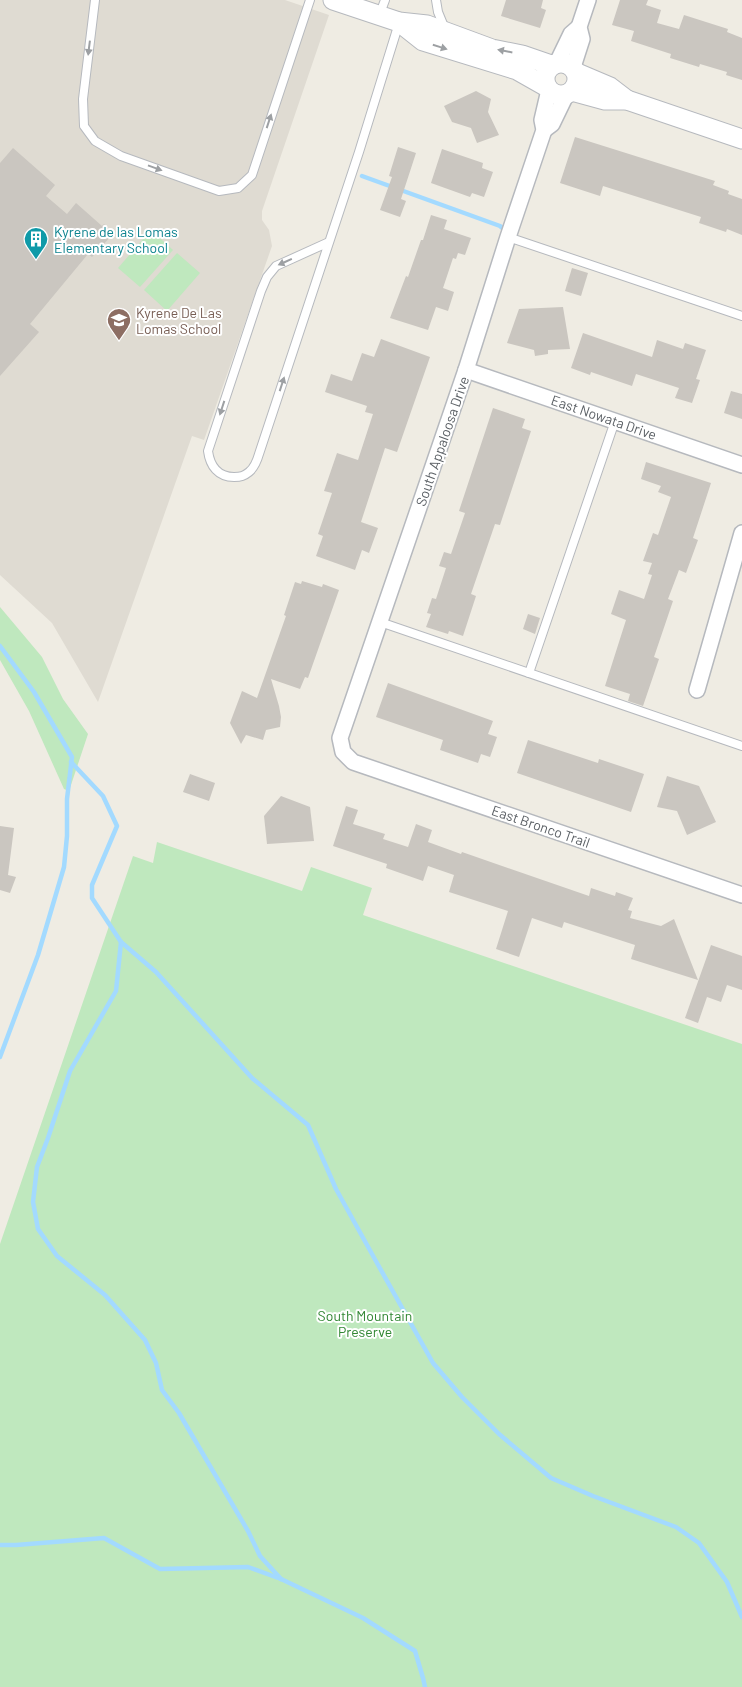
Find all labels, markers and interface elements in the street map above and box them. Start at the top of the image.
one-way arrow [85,41,93,57]
one-way arrow [433,43,448,51]
one-way arrow [497,47,512,55]
one-way arrow [266,113,274,128]
one-way arrow [148,164,163,172]
place label: Kyrene de las Lomas Elementary School [54,223,178,256]
building icon: Kyrene de las Lomas Elementary School [23,226,49,260]
one-way arrow [278,259,292,267]
place label: Kyrene De Las Lomas School [136,304,222,337]
school or university icon: Kyrene De Las Lomas School [106,307,132,341]
street label: South Appaloosa Drive [412,374,472,508]
one-way arrow [279,376,286,391]
street label: East Nowata Drive [549,391,659,443]
one-way arrow [218,401,225,416]
street label: East Bronco Trail [490,801,592,851]
park label: South Mountain Preserve [318,1307,412,1340]

